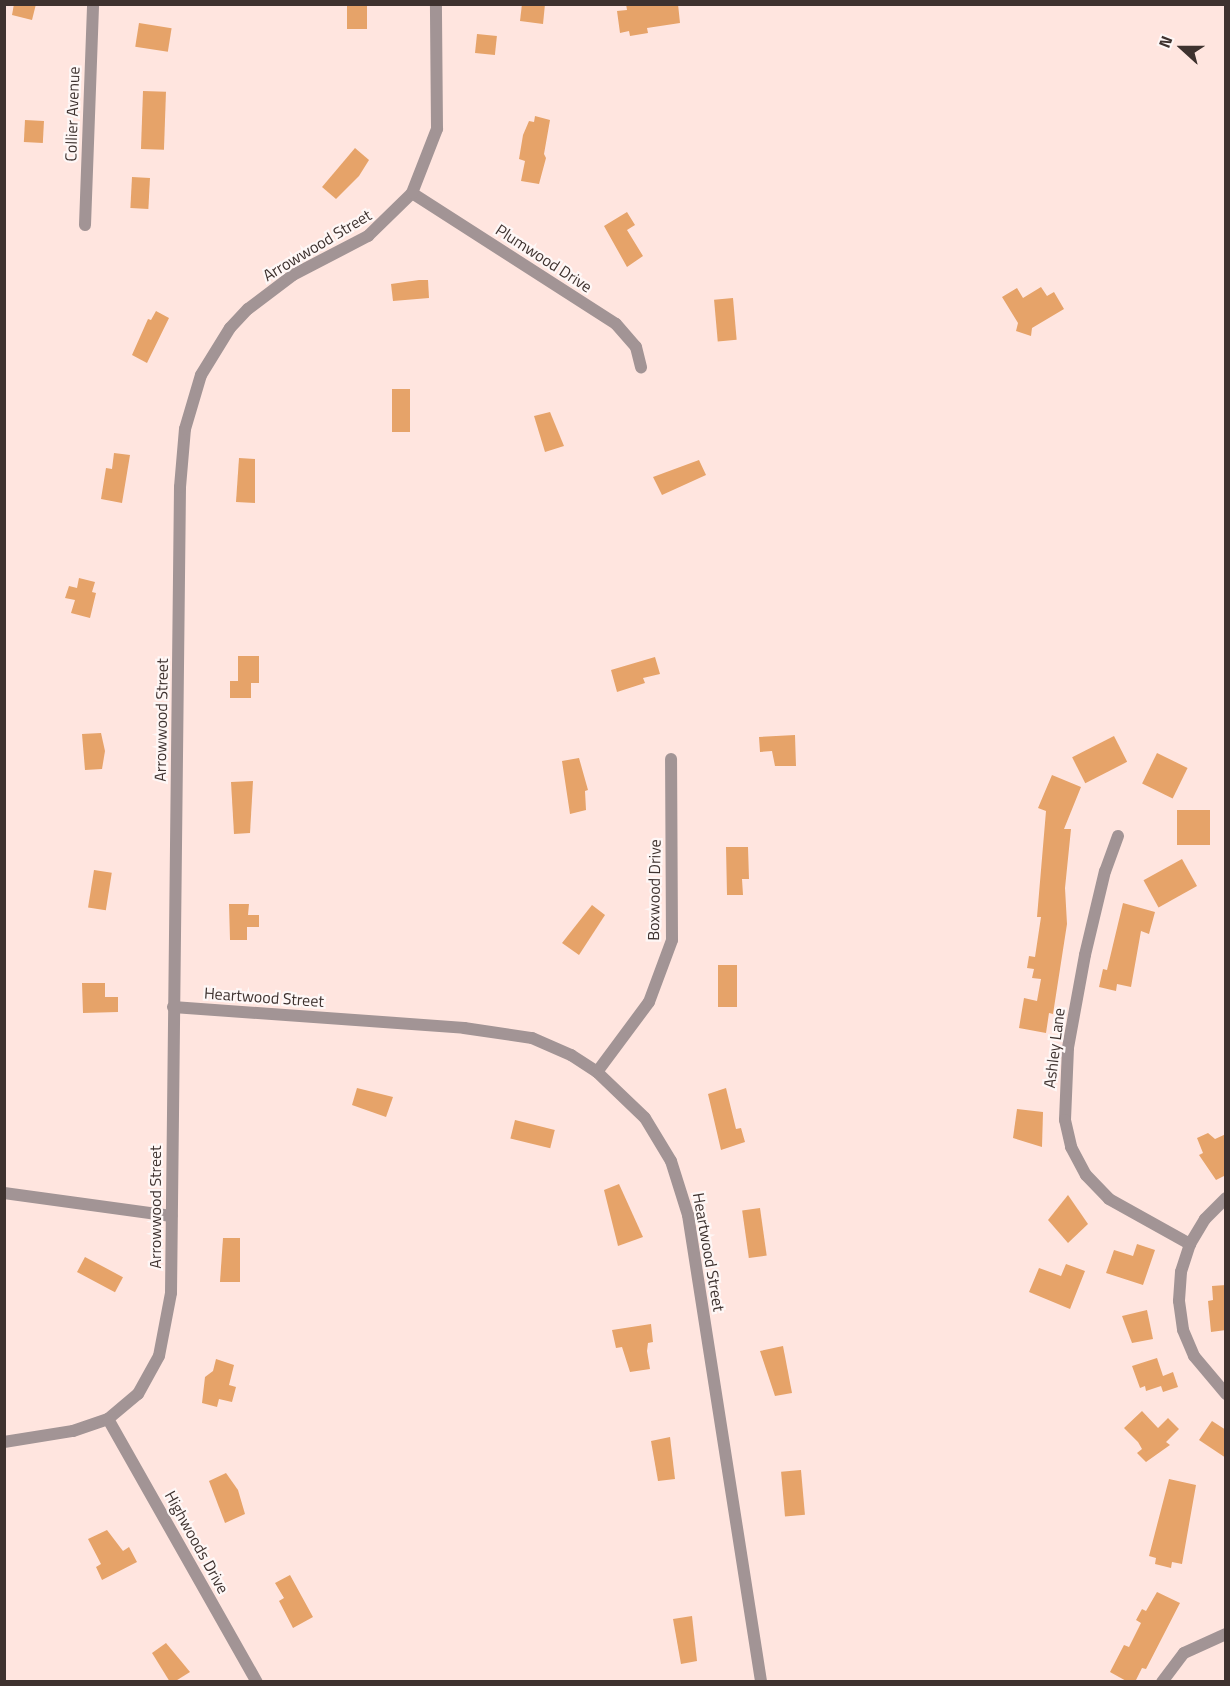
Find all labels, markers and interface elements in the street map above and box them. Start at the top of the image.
north arrow [1152,18,1212,78]
text: N [1152,32,1178,51]
street label: Collier Avenue [61,66,83,162]
street label: Arrowwood Street [259,205,375,285]
street label: Plumwood Drive [492,220,596,296]
street label: Arrowwood Street [150,658,172,782]
street label: Boxwood Drive [644,839,664,941]
street label: Heartwood Street [203,983,325,1011]
street label: Ashley Lane [1040,1007,1068,1089]
street label: Arrowwood Street [145,1145,165,1269]
street label: Heartwood Street [689,1191,729,1313]
street label: Highwoods Drive [161,1487,233,1597]

